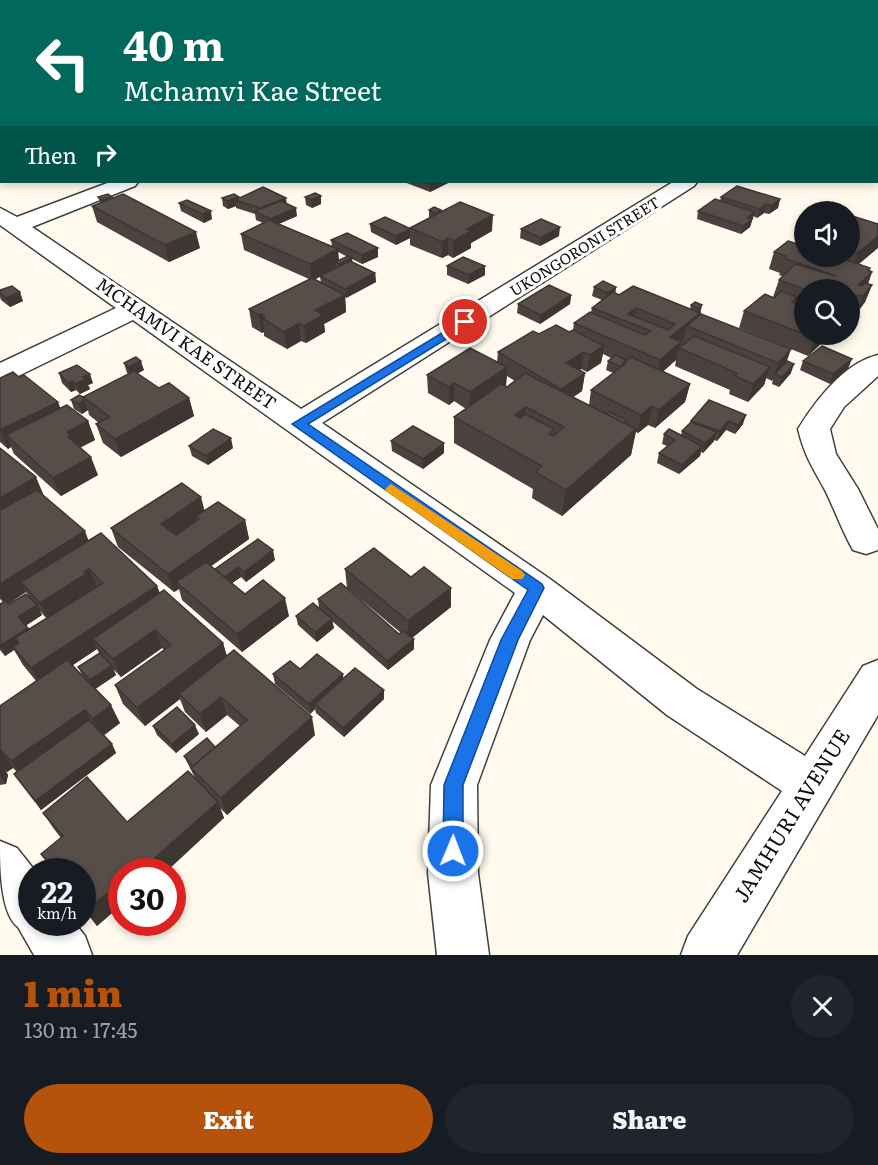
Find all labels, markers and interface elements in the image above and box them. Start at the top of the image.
text: 40 m [123,12,224,74]
icon: left [24,24,102,102]
text: Mchamvi Kae Street [123,69,381,109]
text: Then [24,138,77,171]
icon: right [89,138,122,171]
street label: UKONGORONI STREET [505,190,664,301]
map controls [794,201,860,345]
button: sound [794,201,860,267]
street label: MCHAMVI KAE STREET [91,270,283,415]
button: search [794,279,860,345]
pin [439,296,490,347]
icon: arrive [448,305,481,338]
street label: JAMHURI AVENUE [724,722,856,907]
position arrow [421,819,485,883]
speed limit sign: 30 [108,858,186,936]
text: 22 [41,868,73,912]
text: km/h [37,901,77,924]
text: 1 min [24,965,122,1018]
button: close [791,975,854,1038]
text: 130 m · 17:45 [24,1014,137,1044]
button: Exit [24,1084,433,1153]
button: Share [445,1084,854,1153]

